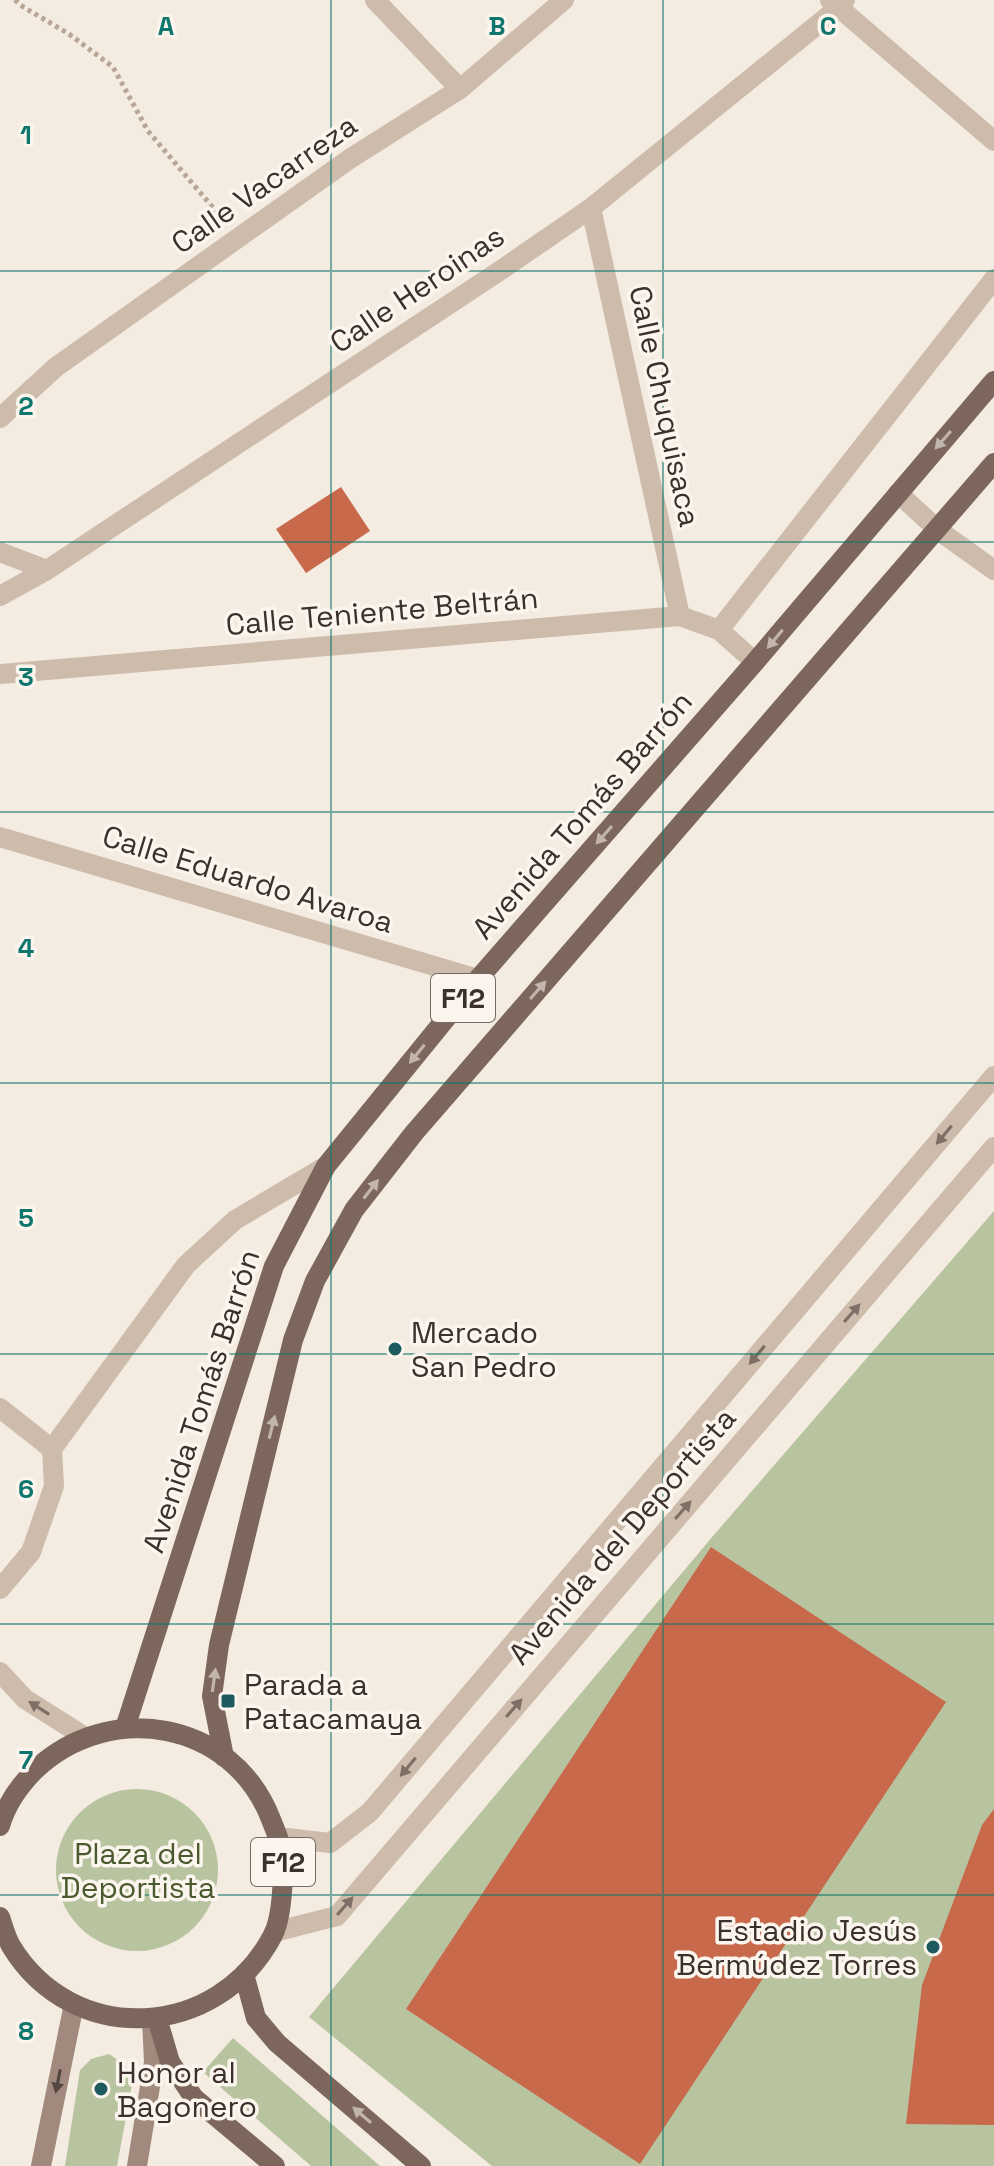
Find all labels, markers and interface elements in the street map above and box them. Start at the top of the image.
text: A [158,9,175,43]
text: B [488,9,506,43]
text: C [820,9,836,43]
street label: Calle Vacarreza [164,106,364,262]
text: 1 [20,118,32,152]
street label: Calle Heroinas [322,216,512,362]
street label: Calle Chuquisaca [620,282,710,530]
text: 2 [18,389,34,423]
one-way arrow [935,430,952,450]
street label: Calle Teniente Beltrán [224,578,540,644]
one-way arrow [767,628,784,648]
text: 3 [18,660,34,694]
street label: Avenida Tomás Barrón [463,683,701,947]
street label: Calle Eduardo Avaroa [98,816,398,942]
one-way arrow [596,825,614,844]
text: 4 [18,931,34,965]
road number: F12 [431,974,495,1022]
one-way arrow [529,981,546,1001]
one-way arrow [409,1044,426,1064]
one-way arrow [935,1126,953,1145]
one-way arrow [362,1179,378,1199]
text: 5 [18,1201,34,1235]
street label: Avenida Tomás Barrón [134,1244,268,1558]
one-way arrow [843,1303,860,1323]
place label: Mercado San Pedro [411,1313,557,1386]
marker: Mercado San Pedro [386,1340,404,1358]
one-way arrow [749,1345,766,1365]
street label: Avenida del Deportista [500,1399,744,1673]
one-way arrow [266,1414,279,1439]
text: 6 [18,1472,34,1506]
one-way arrow [674,1501,691,1521]
place label: Parada a Patacamaya [244,1665,422,1738]
one-way arrow [208,1667,221,1692]
marker: Parada a Patacamaya [219,1692,237,1710]
one-way arrow [505,1698,522,1718]
one-way arrow [28,1702,50,1716]
text: 7 [19,1743,33,1777]
one-way arrow [400,1757,417,1777]
park label: Plaza del Deportista [61,1834,215,1907]
road number: F12 [251,1838,315,1886]
one-way arrow [336,1896,354,1915]
place label: Estadio Jesús Bermúdez Torres [676,1911,917,1984]
marker: Estadio Jesús Bermúdez Torres [924,1938,942,1956]
text: 8 [18,2014,34,2048]
place label: Honor al Bagonero [117,2053,257,2126]
one-way arrow [51,2068,64,2093]
marker: Honor al Bagonero [92,2080,110,2098]
one-way arrow [352,2107,372,2124]

